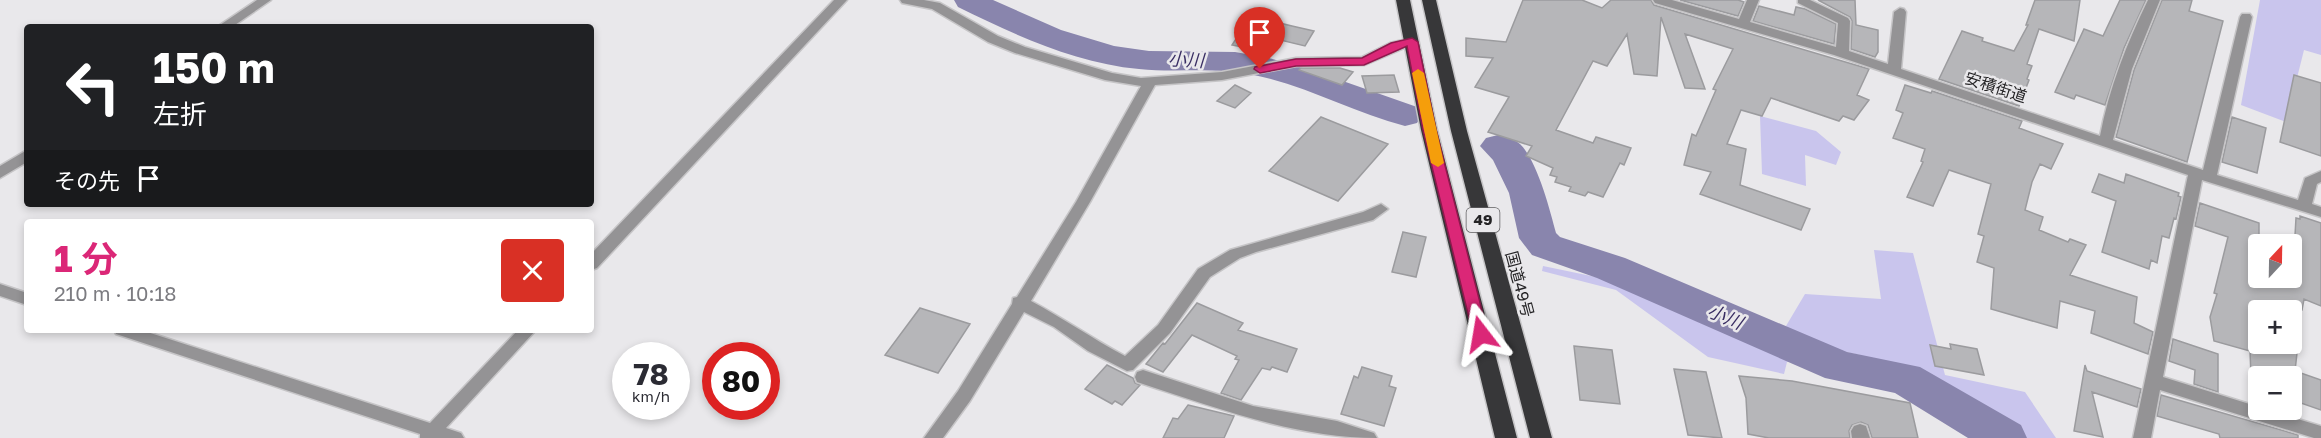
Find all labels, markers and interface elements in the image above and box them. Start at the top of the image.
pin [1234,7,1285,69]
icon: arrive [1243,16,1276,49]
text: 150 m [153,42,275,92]
water label: 小川 [1168,47,1207,71]
icon: left [54,48,132,126]
street label: 安積街道 [1962,68,2030,106]
text: 左折 [153,98,207,130]
icon: arrive [132,162,165,195]
text: その先 [54,167,120,194]
road number: 49 [1466,208,1500,232]
north arrow [2248,234,2302,288]
map controls [2248,234,2302,420]
text: 1 分 [54,237,118,280]
button: close [501,239,564,302]
street label: 国道49号 [1502,249,1538,319]
text: 210 m · 10:18 [54,281,176,305]
water label: 小川 [1705,299,1748,334]
button: + [2248,300,2302,354]
position arrow [1449,302,1513,366]
speed limit sign: 80 [702,342,780,420]
text: 78 [633,356,669,392]
button: − [2248,366,2302,420]
text: km/h [632,387,670,405]

